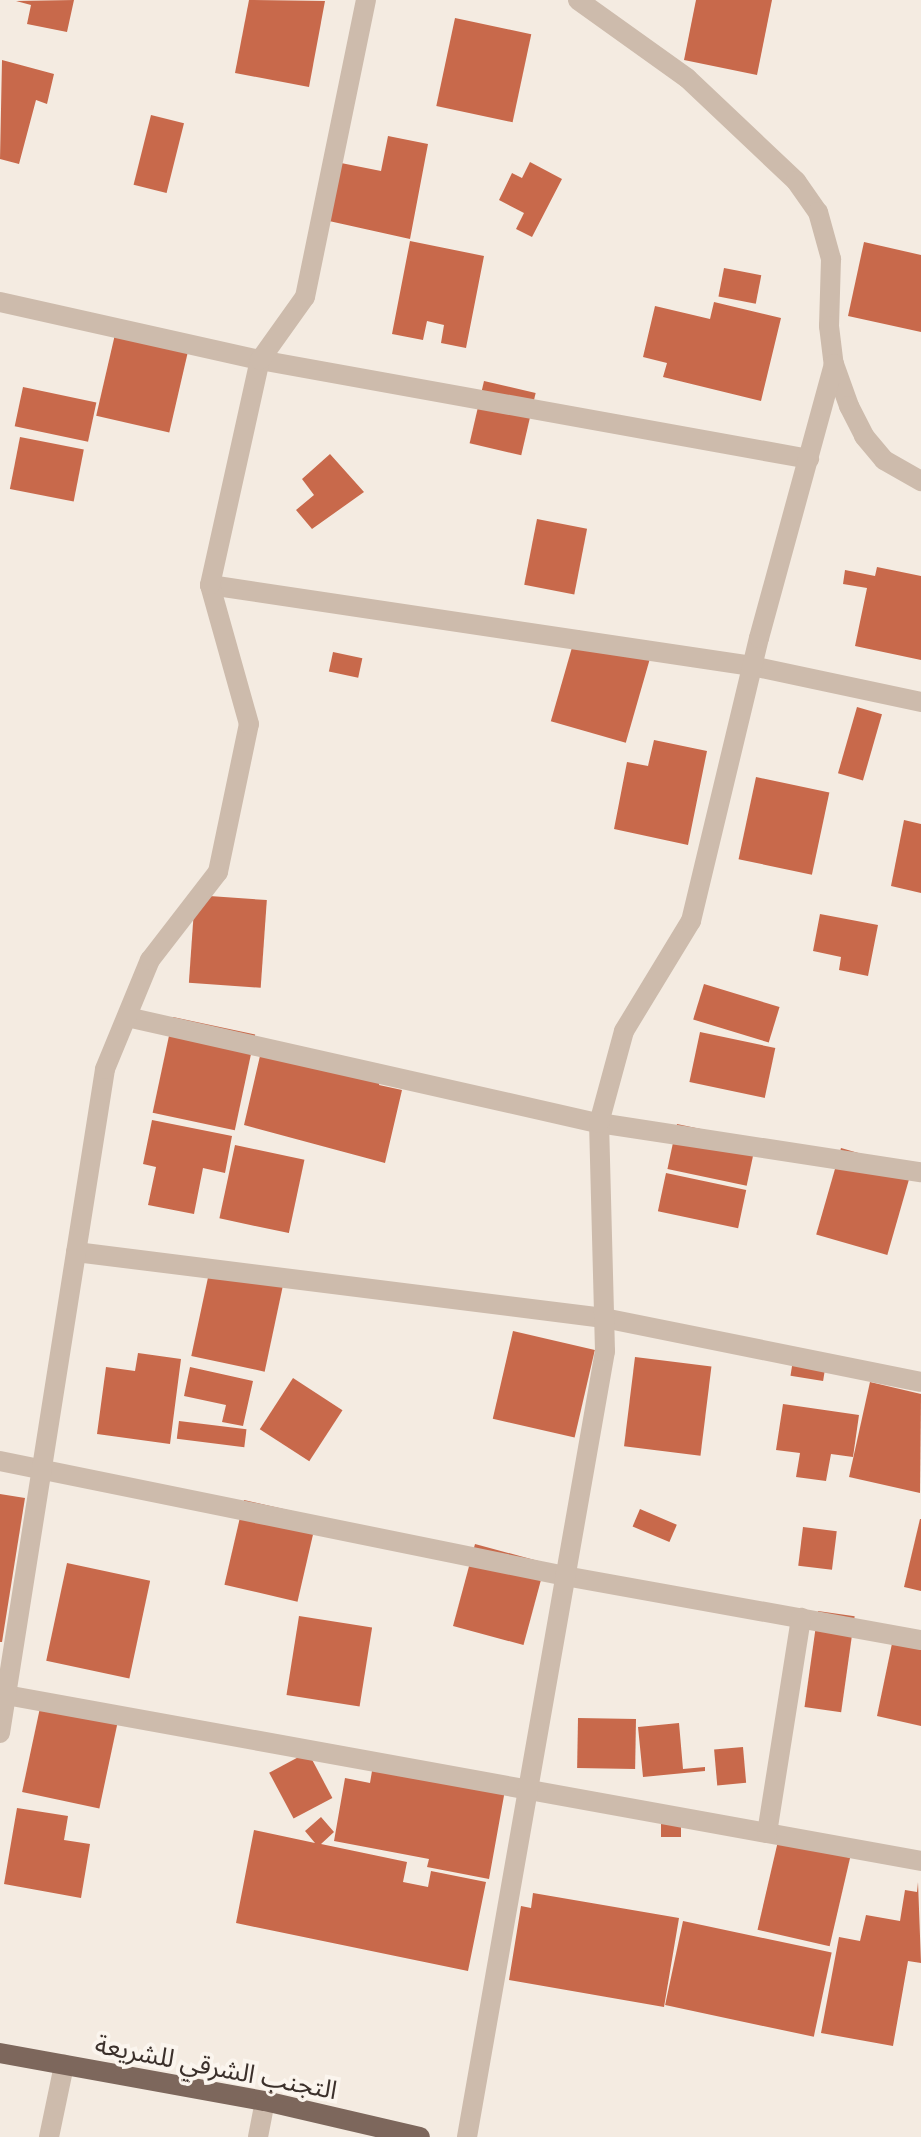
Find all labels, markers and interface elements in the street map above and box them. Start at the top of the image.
street label: التجنب الشرقي للشريعة [92,2029,340,2107]

